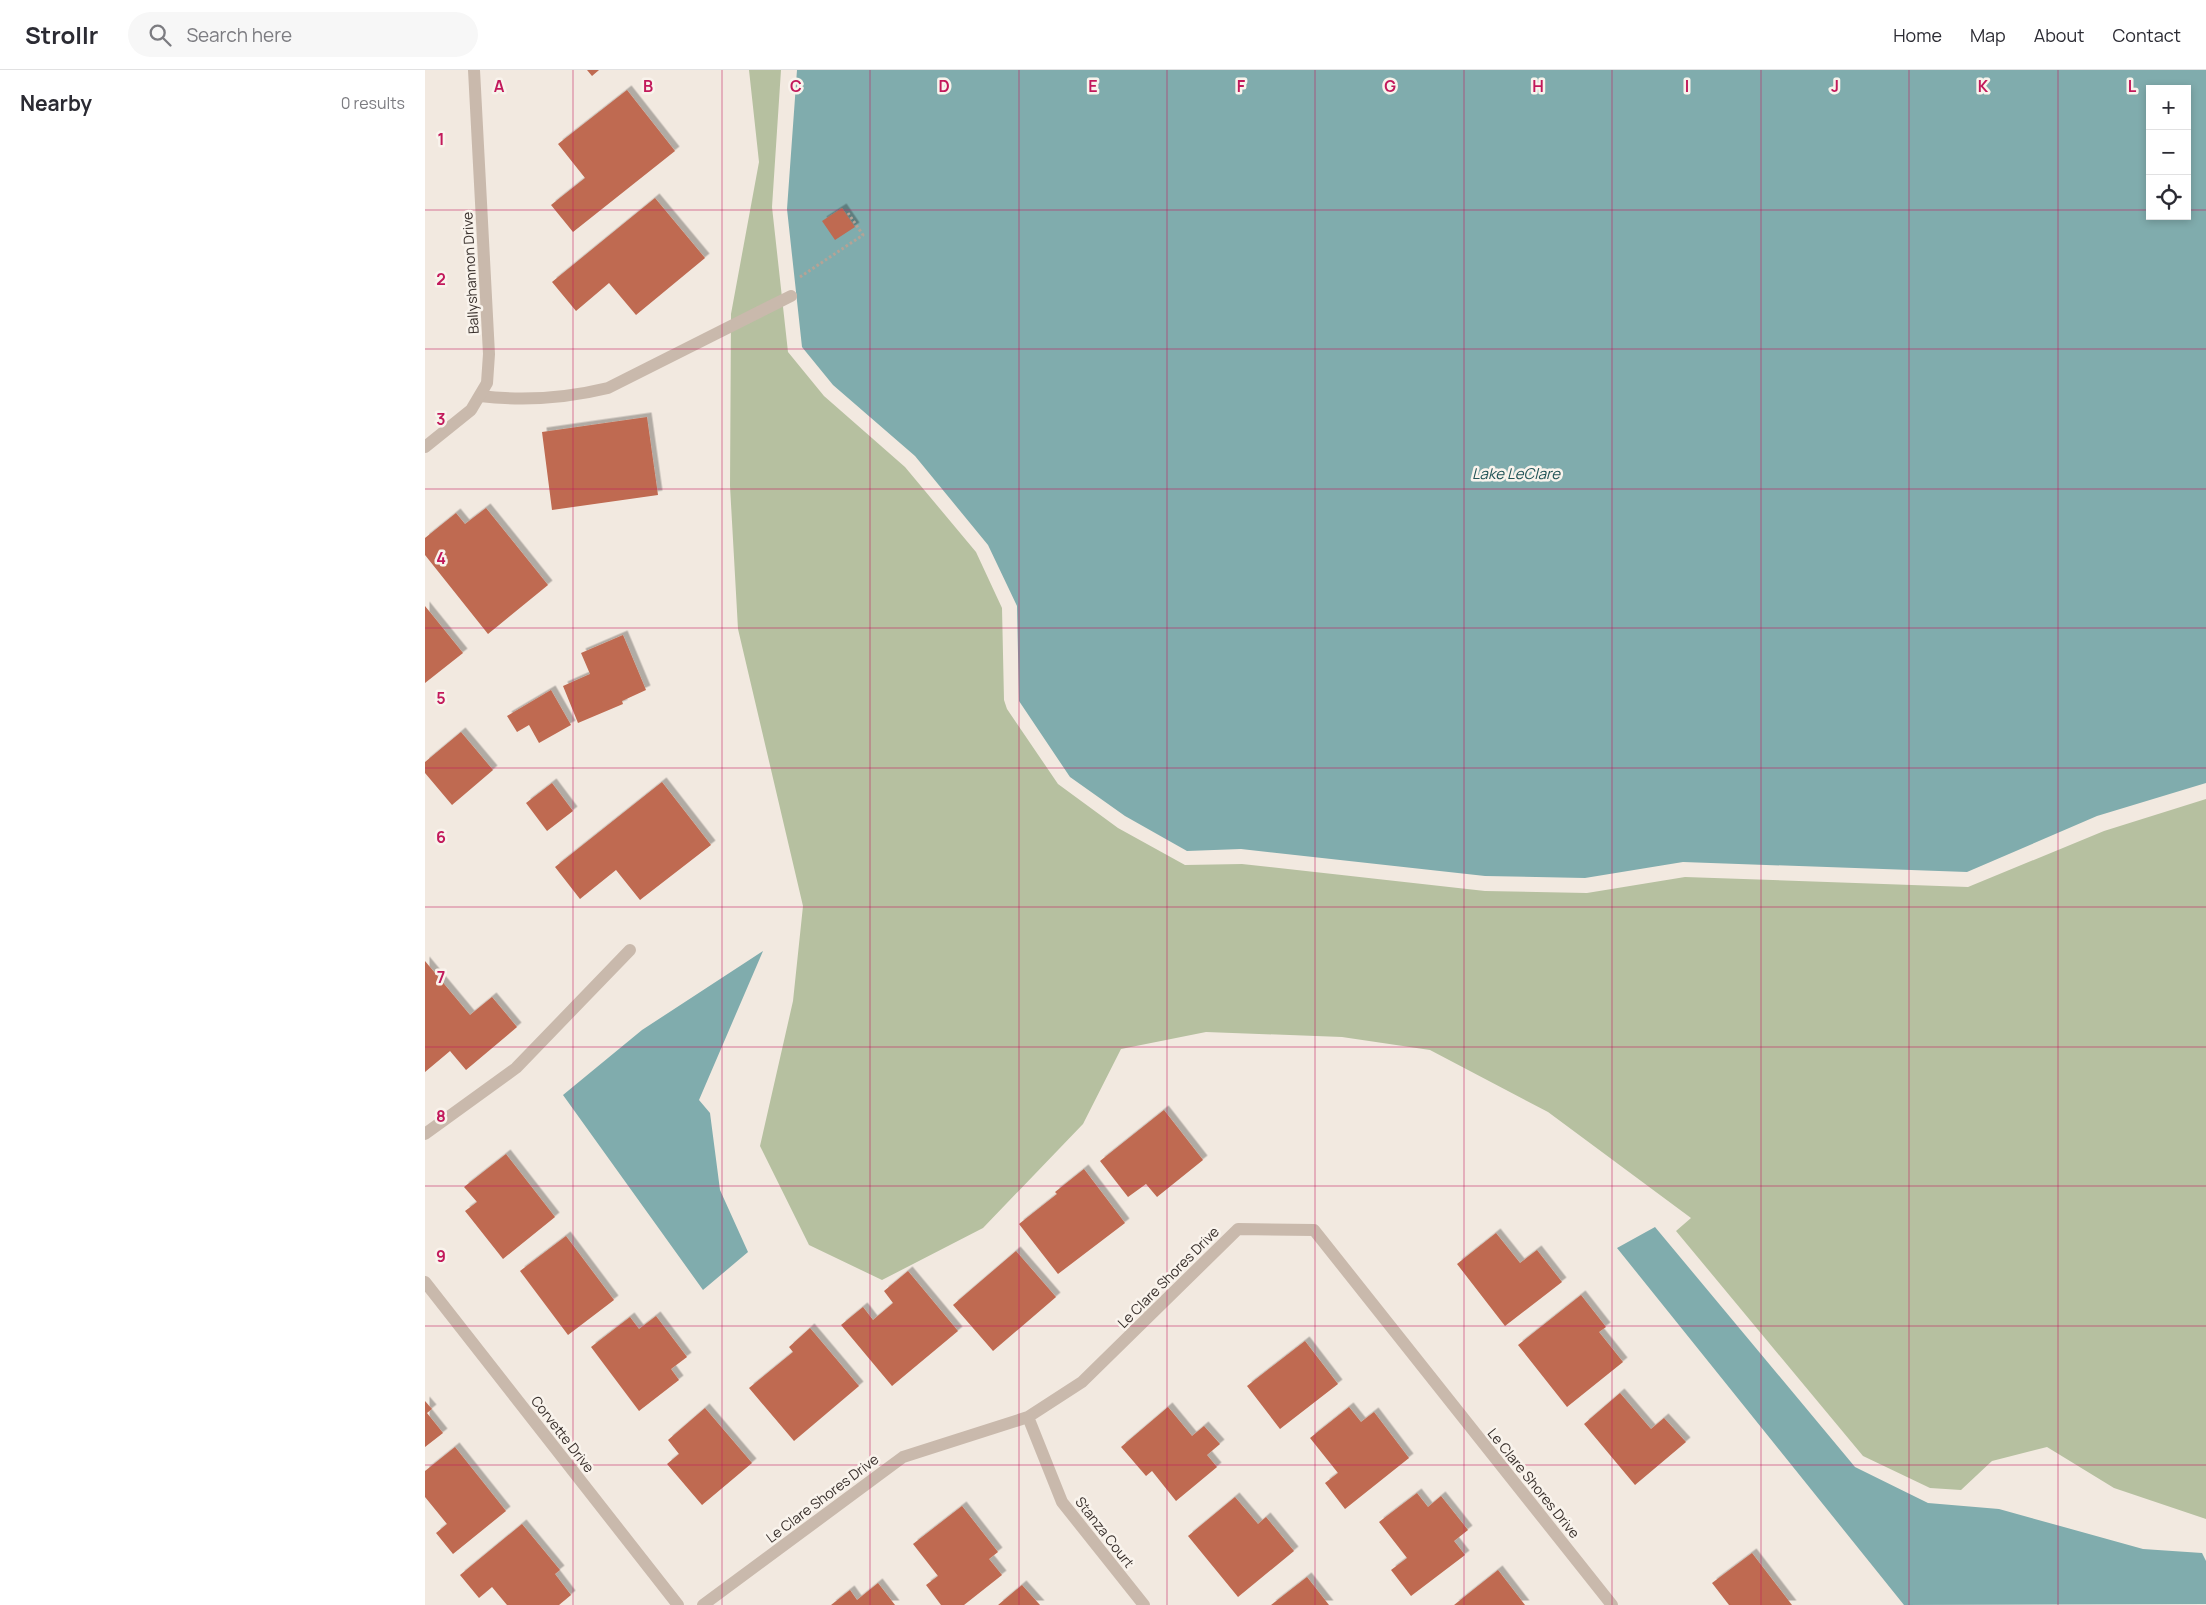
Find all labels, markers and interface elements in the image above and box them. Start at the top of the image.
search box [128,12,478,57]
text: Strollr [25,18,98,51]
icon: search [146,21,174,49]
text: Search here [186,22,292,48]
text: Home [1893,23,1942,47]
text: Map [1970,23,2006,47]
text: About [2034,23,2084,47]
text: Contact [2112,23,2181,47]
text: A [494,75,505,97]
text: B [643,75,653,97]
text: C [790,75,802,97]
text: D [938,75,950,97]
text: E [1088,75,1098,97]
text: F [1237,75,1246,97]
text: G [1384,75,1396,97]
text: H [1532,75,1544,97]
text: I [1685,75,1689,97]
text: J [1831,75,1839,97]
text: K [1978,75,1989,97]
text: L [2128,75,2137,97]
map controls [2146,85,2191,220]
button: + [2146,85,2191,130]
text: Nearby [20,89,92,117]
text: 0 results [341,92,405,114]
text: 1 [437,128,445,150]
button: − [2146,130,2191,175]
button: locate [2146,175,2191,220]
street label: Ballyshannon Drive [457,211,483,335]
text: 2 [436,268,446,290]
text: 3 [436,408,446,430]
water label: Lake LeClare [1472,463,1561,484]
text: 4 [436,547,446,569]
text: 5 [436,687,446,709]
text: 6 [436,826,446,848]
text: 7 [437,966,445,988]
text: 8 [436,1105,446,1127]
street label: Le Clare Shores Drive [1113,1222,1223,1332]
text: 9 [436,1245,446,1267]
street label: Corvette Drive [527,1392,599,1476]
street label: Le Clare Shores Drive [1484,1424,1584,1542]
street label: Le Clare Shores Drive [762,1449,882,1547]
street label: Stanza Court [1071,1493,1139,1572]

